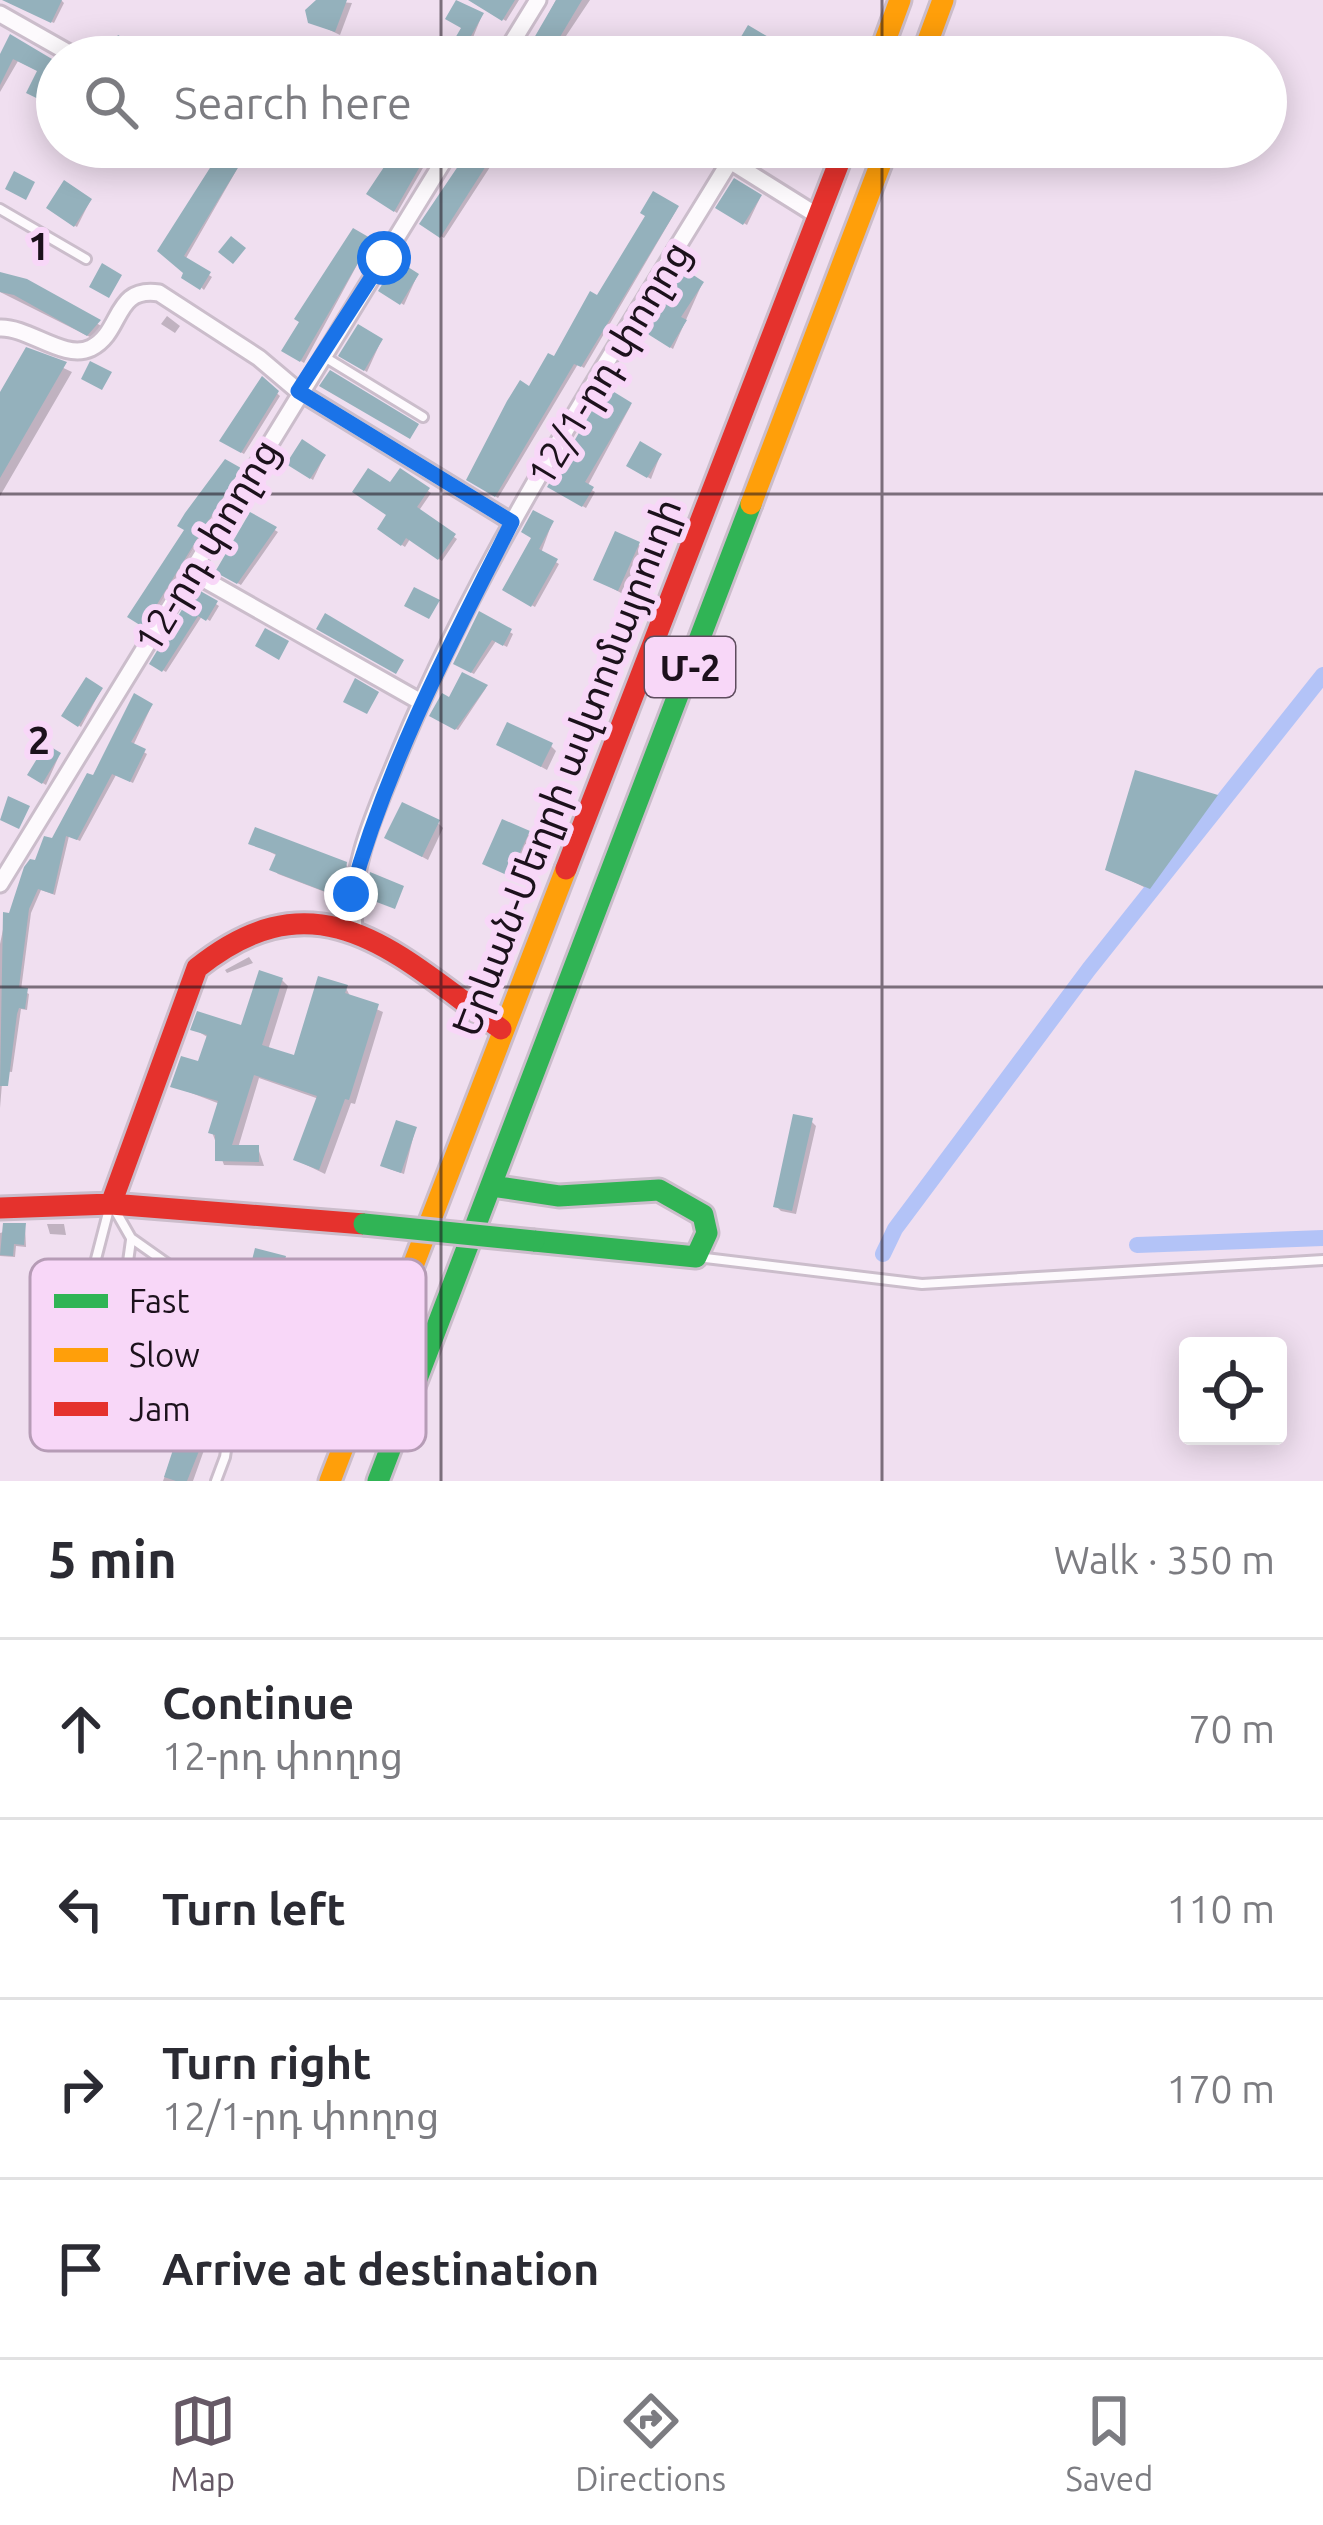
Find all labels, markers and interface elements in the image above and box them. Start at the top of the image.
search box [36,36,1287,168]
icon: search [78,69,144,135]
text: Search here [174,77,412,128]
text: 1 [28,224,50,267]
route start [357,231,411,285]
street label: 12/1-րդ փողոց [518,233,700,494]
street label: 12-րդ փողոց [125,431,288,660]
street label: Երևան-Մեղրի ավտոմայրուղի [443,492,691,1043]
road number: Մ-2 [645,637,735,697]
text: 2 [28,718,50,761]
route end [324,867,378,921]
legend [30,1259,426,1451]
text: Fast [129,1282,189,1319]
text: Slow [129,1336,200,1373]
map controls [1179,1337,1287,1445]
button: locate [1179,1337,1287,1445]
text: Jam [129,1390,191,1427]
text: 5 min [48,1530,177,1588]
text: Walk · 350 m [1054,1538,1275,1581]
text: Continue [162,1677,354,1728]
icon: ahead [48,1696,114,1762]
text: 70 m [1188,1707,1275,1750]
text: 12-րդ փողոց [162,1734,403,1777]
icon: left [48,1876,114,1942]
text: Turn left [162,1883,346,1934]
text: 110 m [1166,1887,1275,1930]
text: Turn right [162,2037,371,2088]
icon: right [48,2056,114,2122]
text: 170 m [1166,2067,1275,2110]
text: 12/1-րդ փողոց [162,2094,439,2137]
icon: arrive [48,2236,114,2302]
text: Arrive at destination [162,2243,599,2294]
tab: Map [170,2388,236,2497]
tab: Directions [575,2388,726,2497]
tab: Saved [1065,2388,1153,2497]

